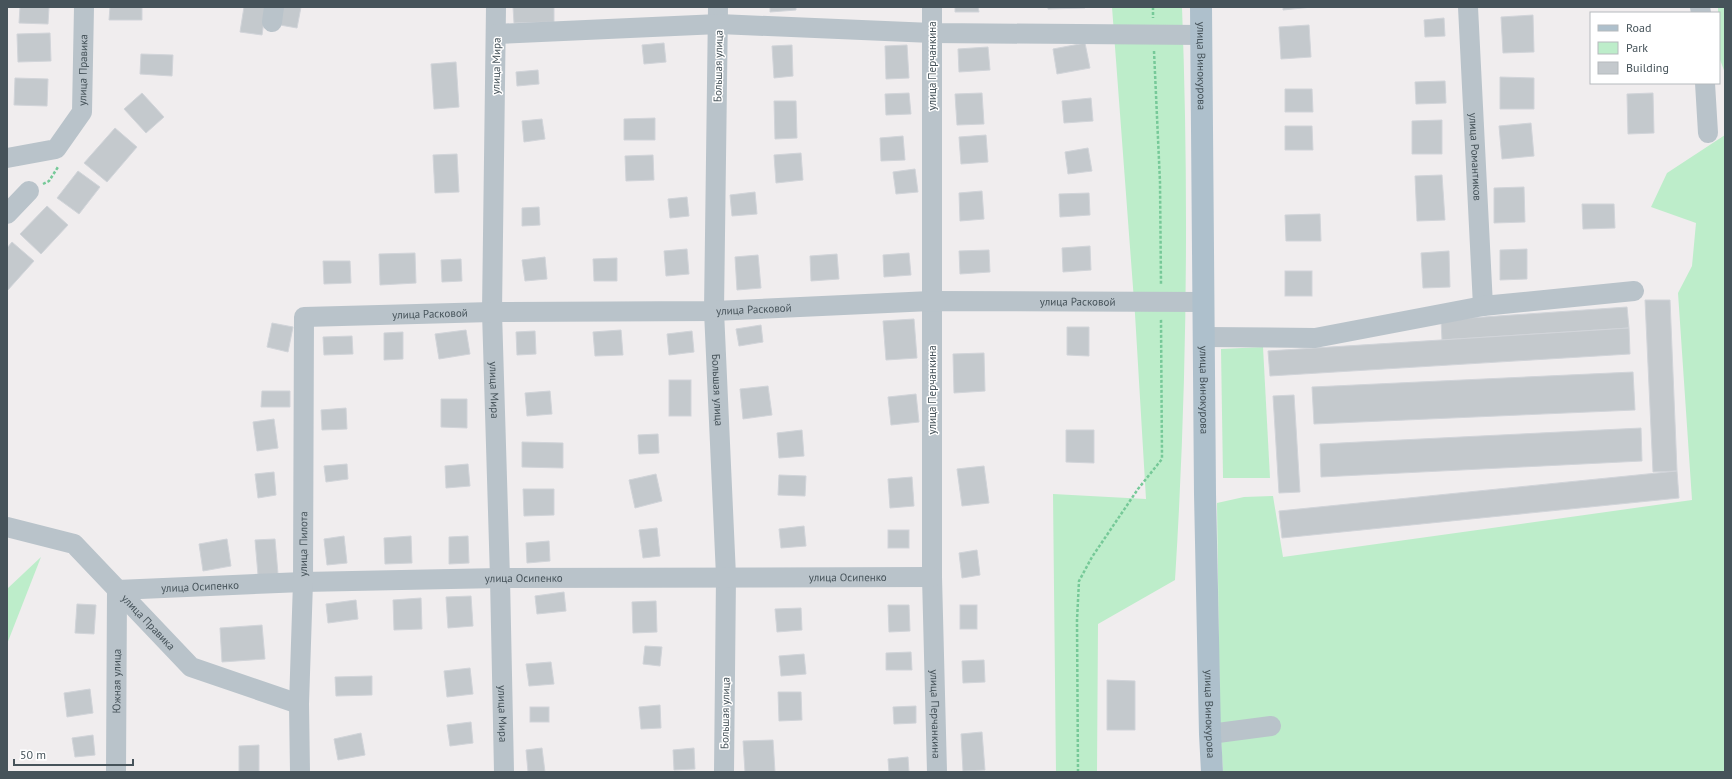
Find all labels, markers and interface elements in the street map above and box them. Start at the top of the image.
legend [1590,12,1720,84]
text: Road [1626,20,1651,35]
street label: улица Перчанкина [925,21,939,111]
street label: улица Винокурова [1194,22,1209,110]
street label: Большая улица [710,30,726,102]
street label: улица Правика [75,34,90,106]
street label: улица Мира [489,37,503,95]
text: Park [1626,40,1648,55]
text: Building [1626,60,1669,75]
street label: улица Романтиков [1466,112,1485,201]
street label: улица Расковой [1040,294,1115,309]
street label: улица Расковой [716,300,792,318]
street label: улица Расковой [392,306,468,322]
street label: улица Перчанкина [925,345,939,435]
street label: улица Винокурова [1197,346,1212,434]
street label: Большая улица [709,353,726,426]
street label: улица Мира [486,361,502,419]
street label: улица Пилота [296,511,310,577]
street label: улица Осипенко [809,570,887,584]
street label: улица Осипенко [485,571,563,585]
street label: улица Осипенко [161,578,239,595]
street label: улица Правика [118,591,178,653]
street label: Южная улица [109,649,124,713]
street label: улица Перчанкина [927,669,944,759]
street label: улица Винокурова [1202,670,1218,759]
street label: Большая улица [717,677,733,749]
street label: улица Мира [495,685,510,743]
scale bar [14,741,133,767]
text: 50 m [20,747,46,762]

